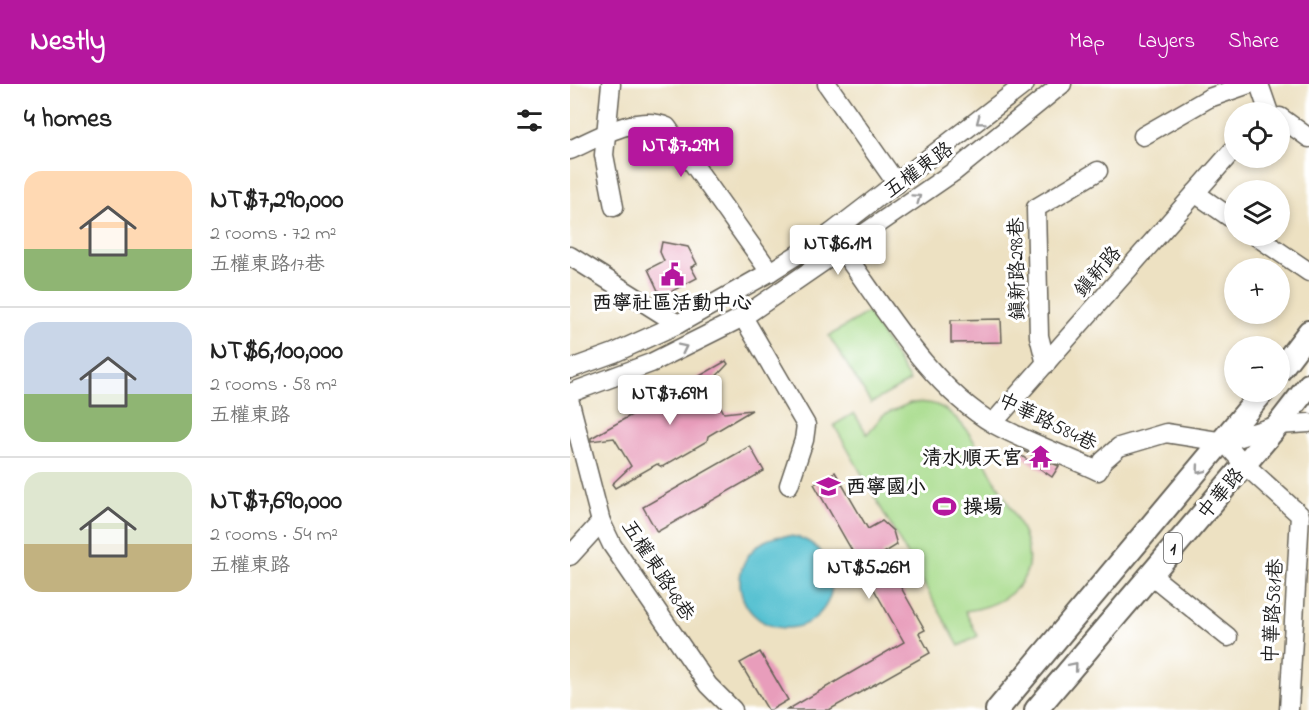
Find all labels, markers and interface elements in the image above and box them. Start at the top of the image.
text: Nestly [30,22,105,63]
text: Map [1069,27,1105,57]
text: Layers [1138,27,1195,57]
text: Share [1228,27,1279,57]
text: 4 homes [24,101,112,139]
map controls [1224,102,1290,402]
button: locate [1224,102,1290,168]
icon: filters [513,104,546,137]
one-way arrow [975,113,986,124]
pin: NT$7.29M [619,127,743,178]
text: NT$7.29M [642,132,720,161]
street label: 五權東路 [879,135,961,206]
button: layers [1224,180,1290,246]
text: NT$7,290,000 [210,182,344,220]
one-way arrow [911,194,922,205]
icon: home [72,195,144,267]
street label: 鎮新路298巷 [1003,216,1034,321]
text: 2 rooms · 72 m² [210,220,337,249]
pin: NT$6.1M [783,225,893,276]
text: NT$6.1M [804,230,872,259]
street label: 鎮新路 [1068,240,1130,305]
text: 五權東路17巷 [210,251,325,280]
button: + [1224,258,1290,324]
public building icon: 西寧社區活動中心 [659,261,685,287]
place label: 西寧社區活動中心 [592,290,752,319]
text: NT$6,100,000 [210,333,343,371]
button: − [1224,336,1290,402]
one-way arrow [676,344,687,356]
icon: home [72,346,144,418]
text: 2 rooms · 58 m² [210,371,337,400]
pin: NT$7.69M [608,375,732,426]
text: NT$7.69M [632,380,708,409]
street label: 中華路584巷 [992,387,1102,460]
text: 五權東路 [210,402,290,431]
temple icon: 清水順天宮 [1027,444,1053,470]
place label: 清水順天宮 [922,445,1022,474]
street label: 中華路 [1192,462,1253,527]
one-way arrow [1196,463,1207,474]
school or university icon: 西寧國小 [815,473,841,499]
place label: 西寧國小 [846,474,926,503]
text: NT$7,690,000 [210,483,342,521]
sports icon: 操場 [932,493,958,519]
place label: 操場 [963,494,1003,523]
icon: home [72,496,144,568]
street label: 五權東路48巷 [613,515,701,629]
text: 2 rooms · 54 m² [210,521,338,550]
road number: 1 [1164,533,1182,563]
pin: NT$5.26M [807,549,931,600]
text: 五權東路 [210,552,290,581]
text: NT$5.26M [827,554,911,583]
street label: 中華路581巷 [1257,557,1292,664]
one-way arrow [1067,662,1078,672]

